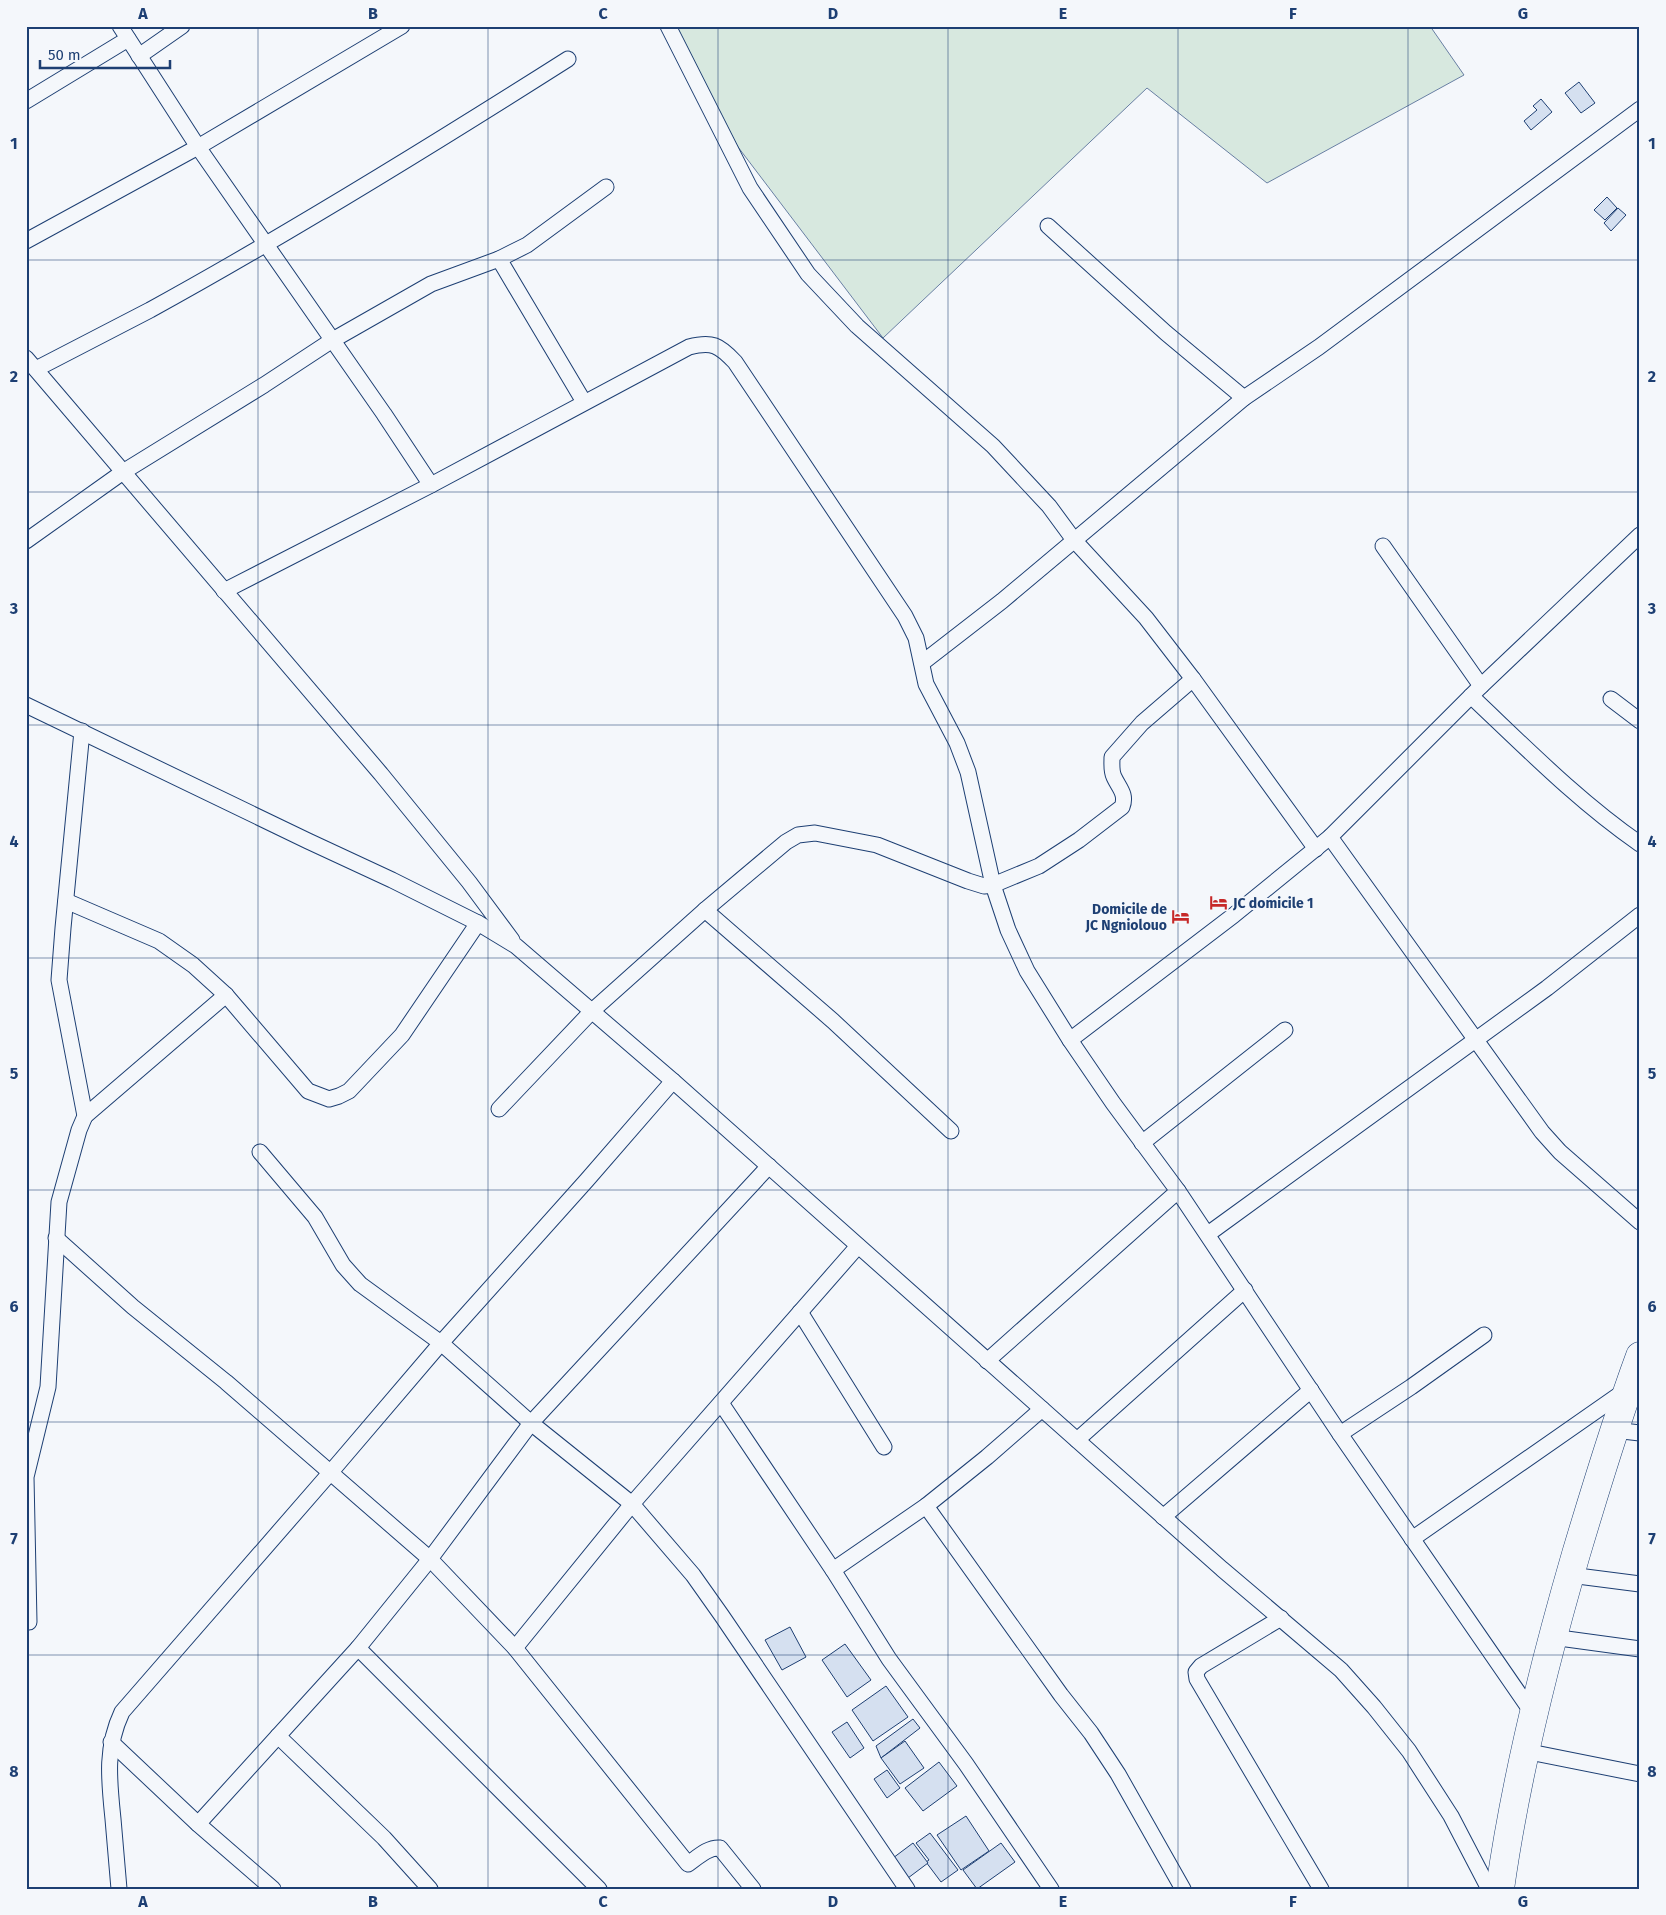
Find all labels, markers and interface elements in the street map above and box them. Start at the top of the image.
text: A [137,4,148,23]
text: B [368,4,378,23]
text: C [598,4,608,23]
text: D [828,4,838,23]
text: E [1059,4,1067,23]
text: F [1289,4,1297,23]
text: G [1518,4,1528,23]
scale bar [40,38,170,70]
text: 50 m [48,46,81,64]
text: 1 [10,134,18,153]
text: 1 [1648,134,1656,153]
text: 2 [10,367,18,386]
text: 2 [1648,367,1656,386]
text: 3 [9,599,18,618]
text: 3 [1647,599,1656,618]
text: 4 [9,832,19,851]
text: 4 [1647,832,1657,851]
hotel icon: JC domicile 1 [1209,893,1229,913]
place label: JC domicile 1 [1232,895,1313,912]
place label: Domicile de JC Ngniolouo [1085,901,1167,934]
hotel icon: Domicile de JC Ngniolouo [1171,907,1191,927]
text: 5 [10,1064,19,1083]
text: 5 [1648,1064,1657,1083]
text: 6 [9,1297,19,1316]
text: 6 [1647,1297,1657,1316]
text: 7 [10,1529,18,1548]
text: 7 [1648,1529,1656,1548]
text: 8 [9,1762,19,1781]
text: 8 [1647,1762,1657,1781]
text: A [137,1892,148,1911]
text: B [368,1892,378,1911]
text: C [598,1892,608,1911]
text: D [828,1892,838,1911]
text: E [1059,1892,1067,1911]
text: F [1289,1892,1297,1911]
text: G [1518,1892,1528,1911]

